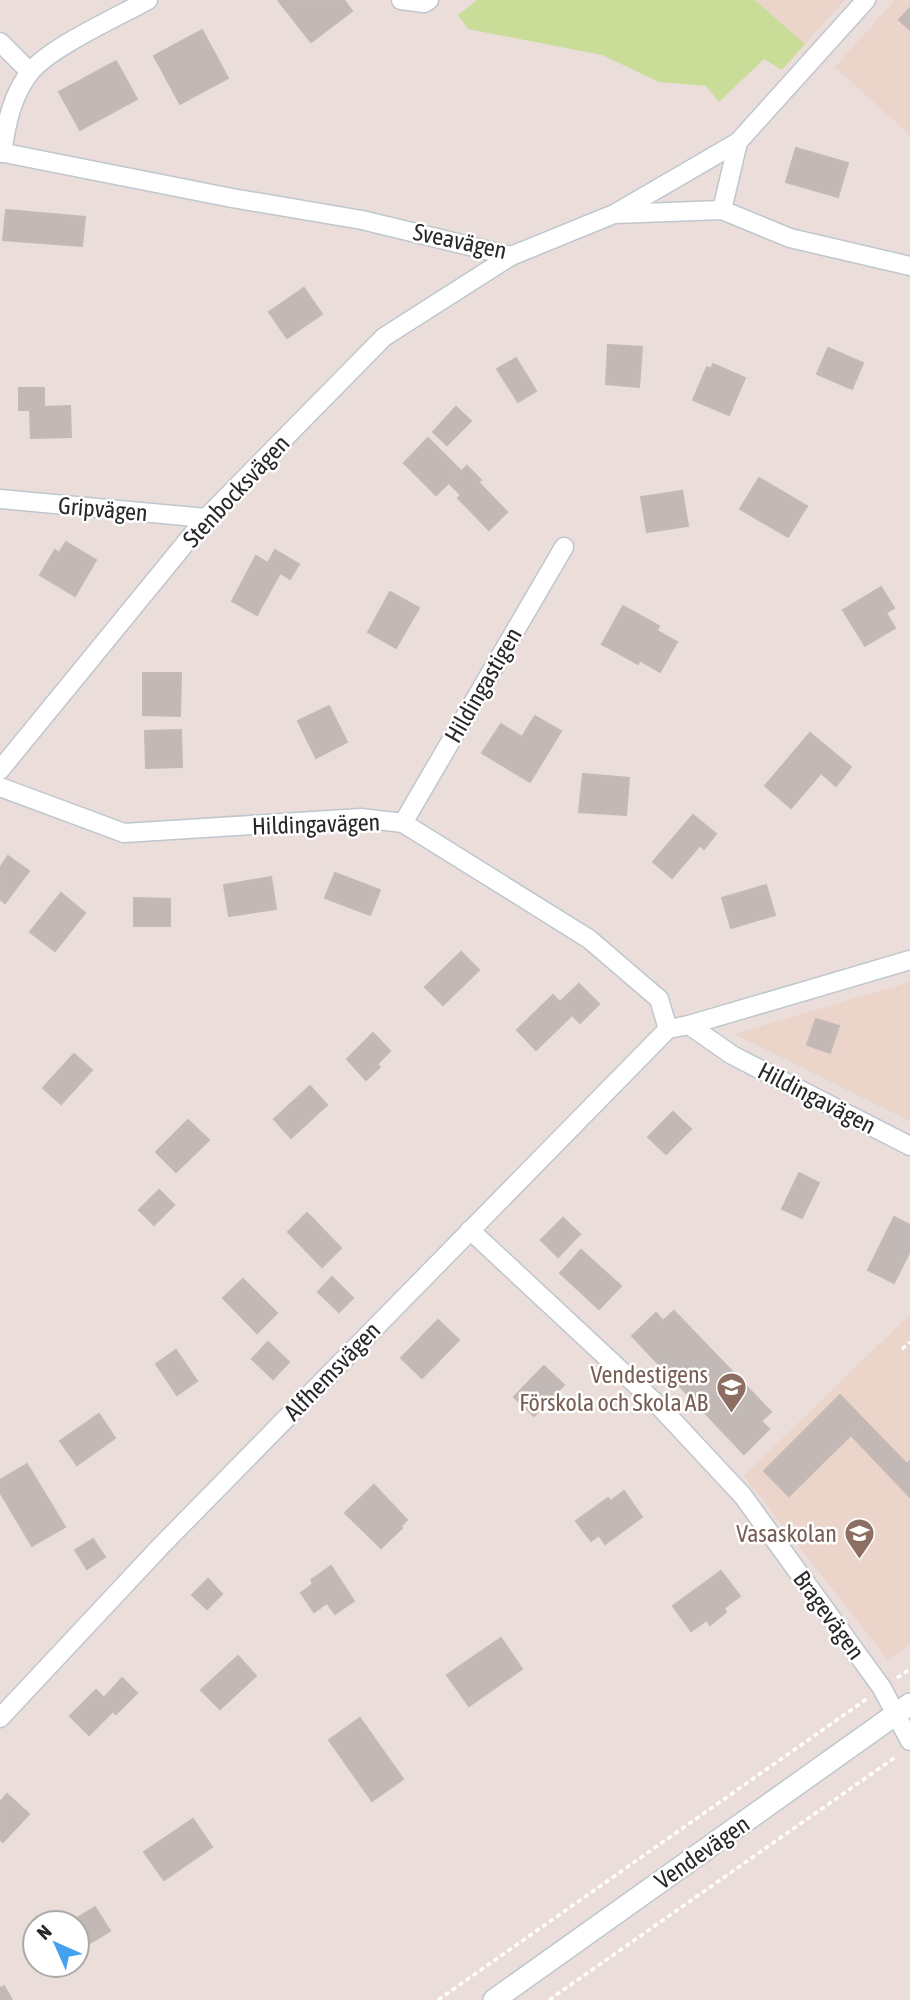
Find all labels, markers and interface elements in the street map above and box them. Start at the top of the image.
street label: Sveavägen [411,218,509,264]
street label: Stenbocksvägen [177,429,295,553]
street label: Gripvägen [57,492,149,526]
street label: Hildingastigen [439,623,527,747]
street label: Hildingavägen [251,808,381,840]
street label: Hildingavägen [754,1057,880,1139]
street label: Alfhemsvägen [278,1316,386,1426]
place label: Vendestigens Förskola och Skola AB [519,1361,709,1416]
school or university icon: Vendestigens Förskola och Skola AB [714,1371,748,1415]
school or university icon: Vasaskolan [843,1516,877,1560]
place label: Vasaskolan [736,1520,837,1547]
street label: Bragevägen [788,1565,870,1665]
street label: Vendevägen [650,1810,754,1894]
north arrow [21,1909,91,1979]
text: N [32,1920,56,1944]

